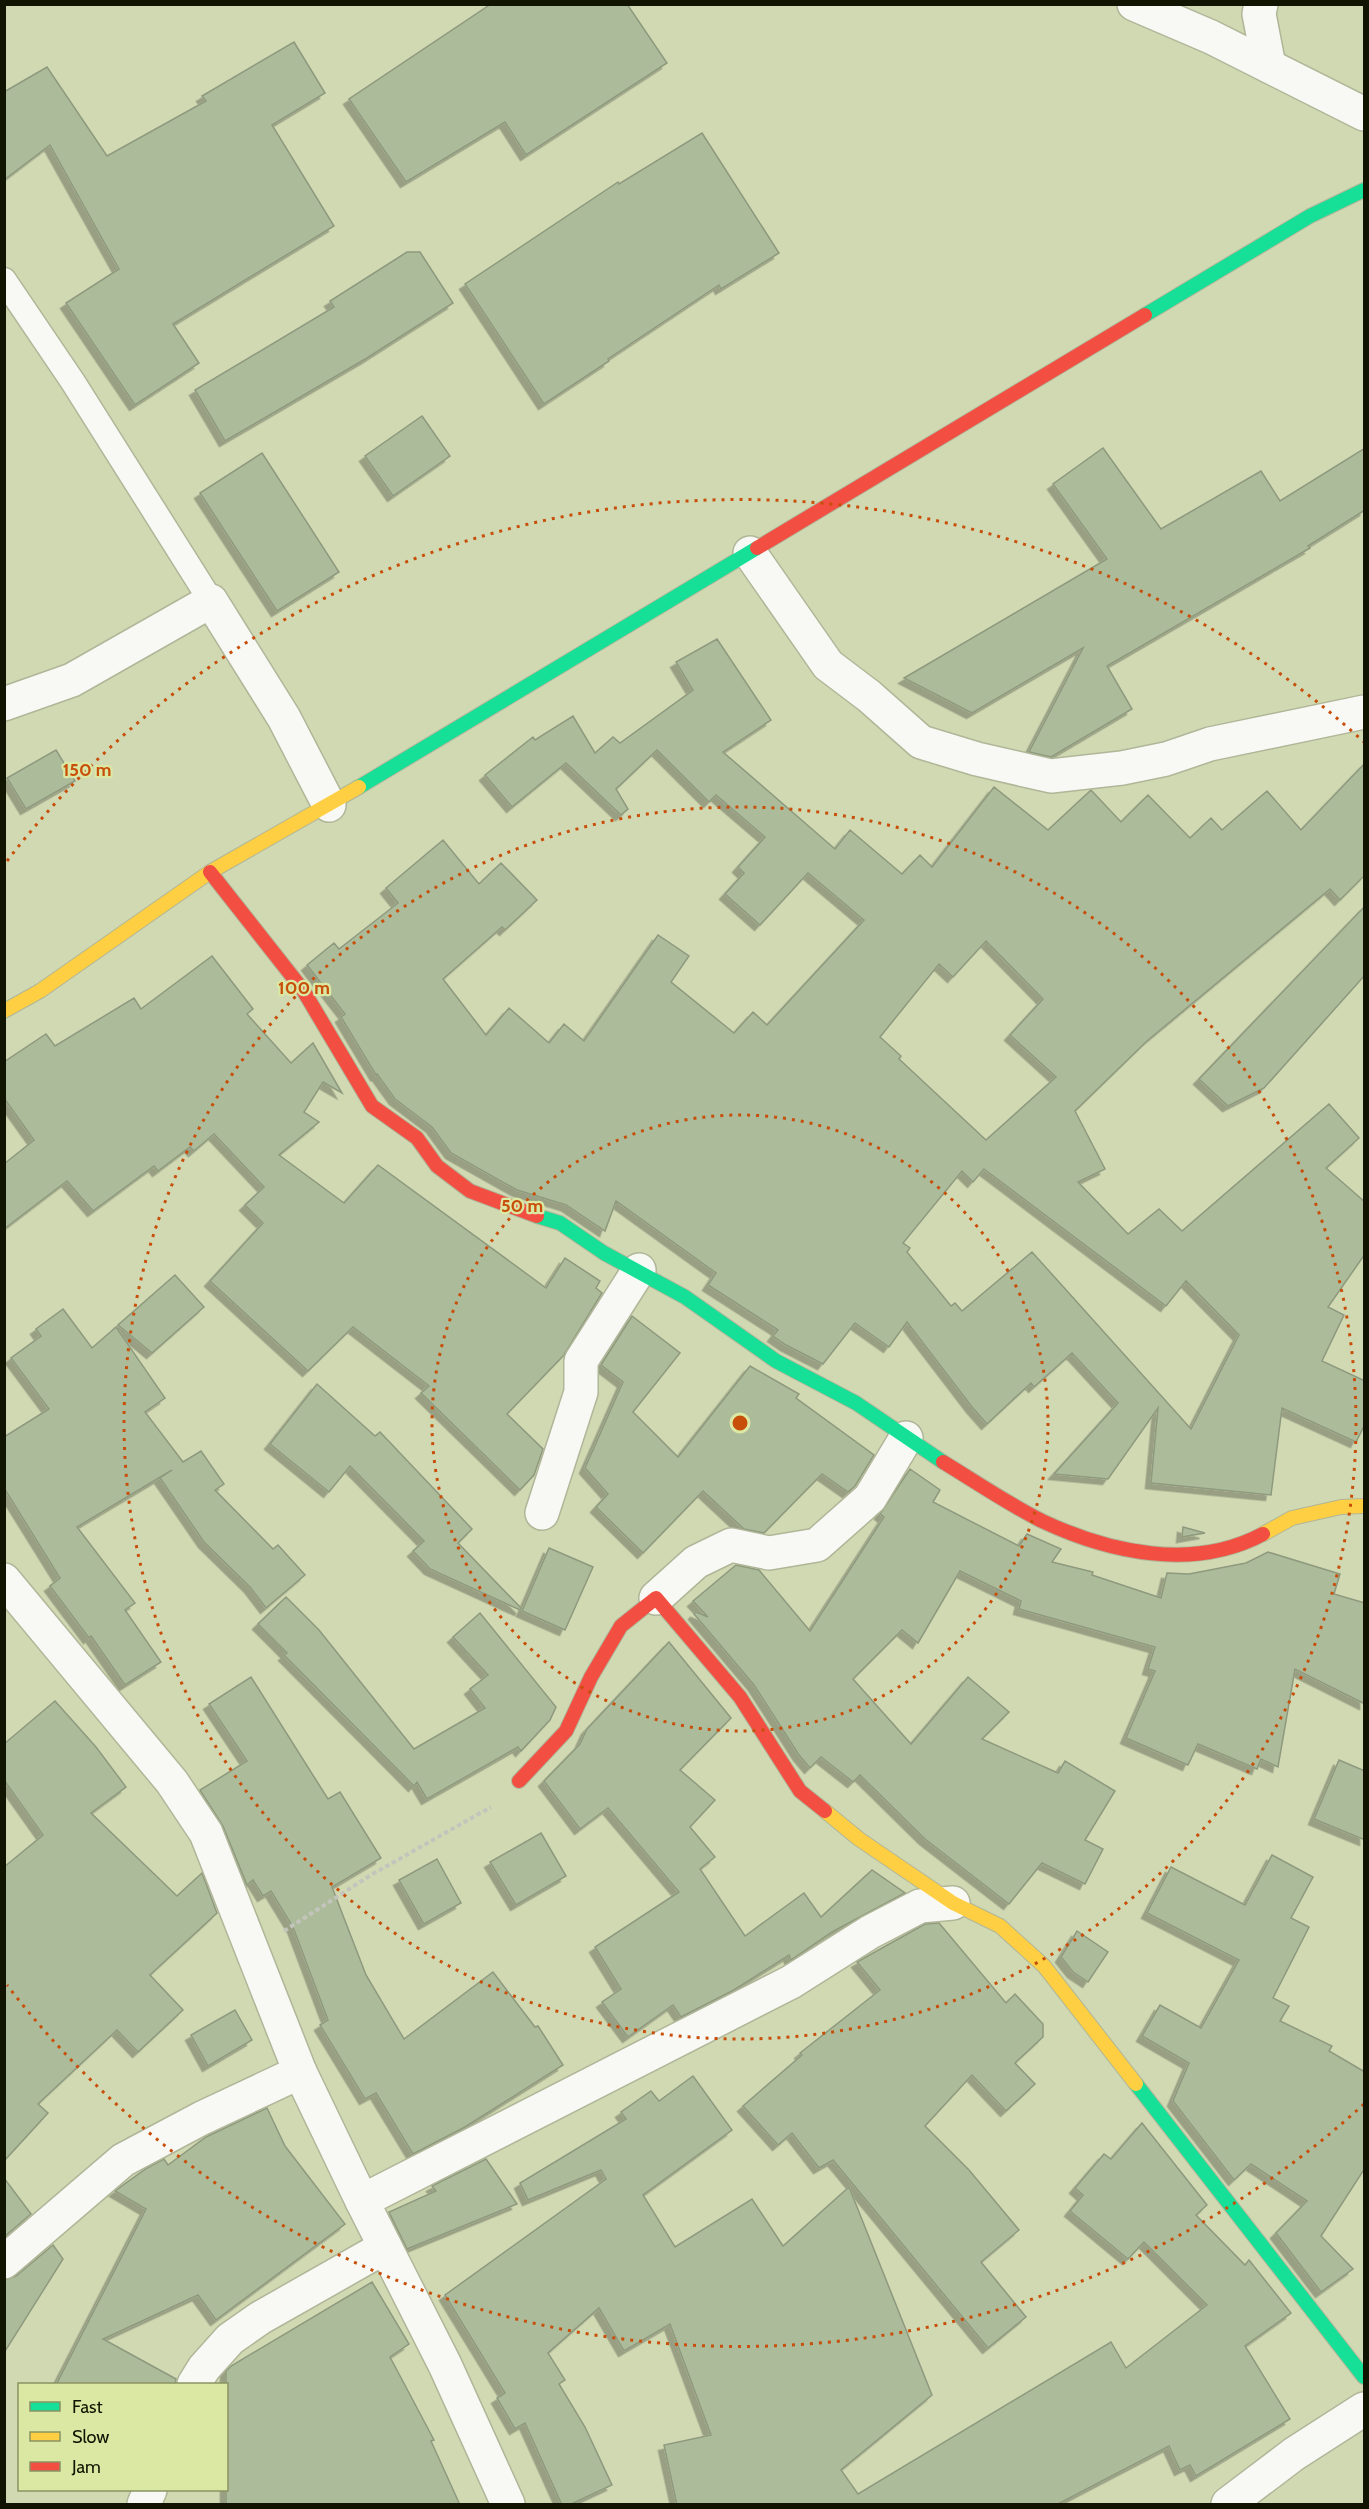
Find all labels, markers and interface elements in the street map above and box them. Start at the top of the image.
text: 150 m [63,759,111,781]
text: 100 m [278,977,330,999]
text: 50 m [501,1195,543,1217]
centre of rings [730,1413,750,1433]
legend [18,2383,228,2491]
text: Fast [72,2396,103,2418]
text: Slow [72,2426,109,2448]
text: Jam [71,2456,101,2478]

